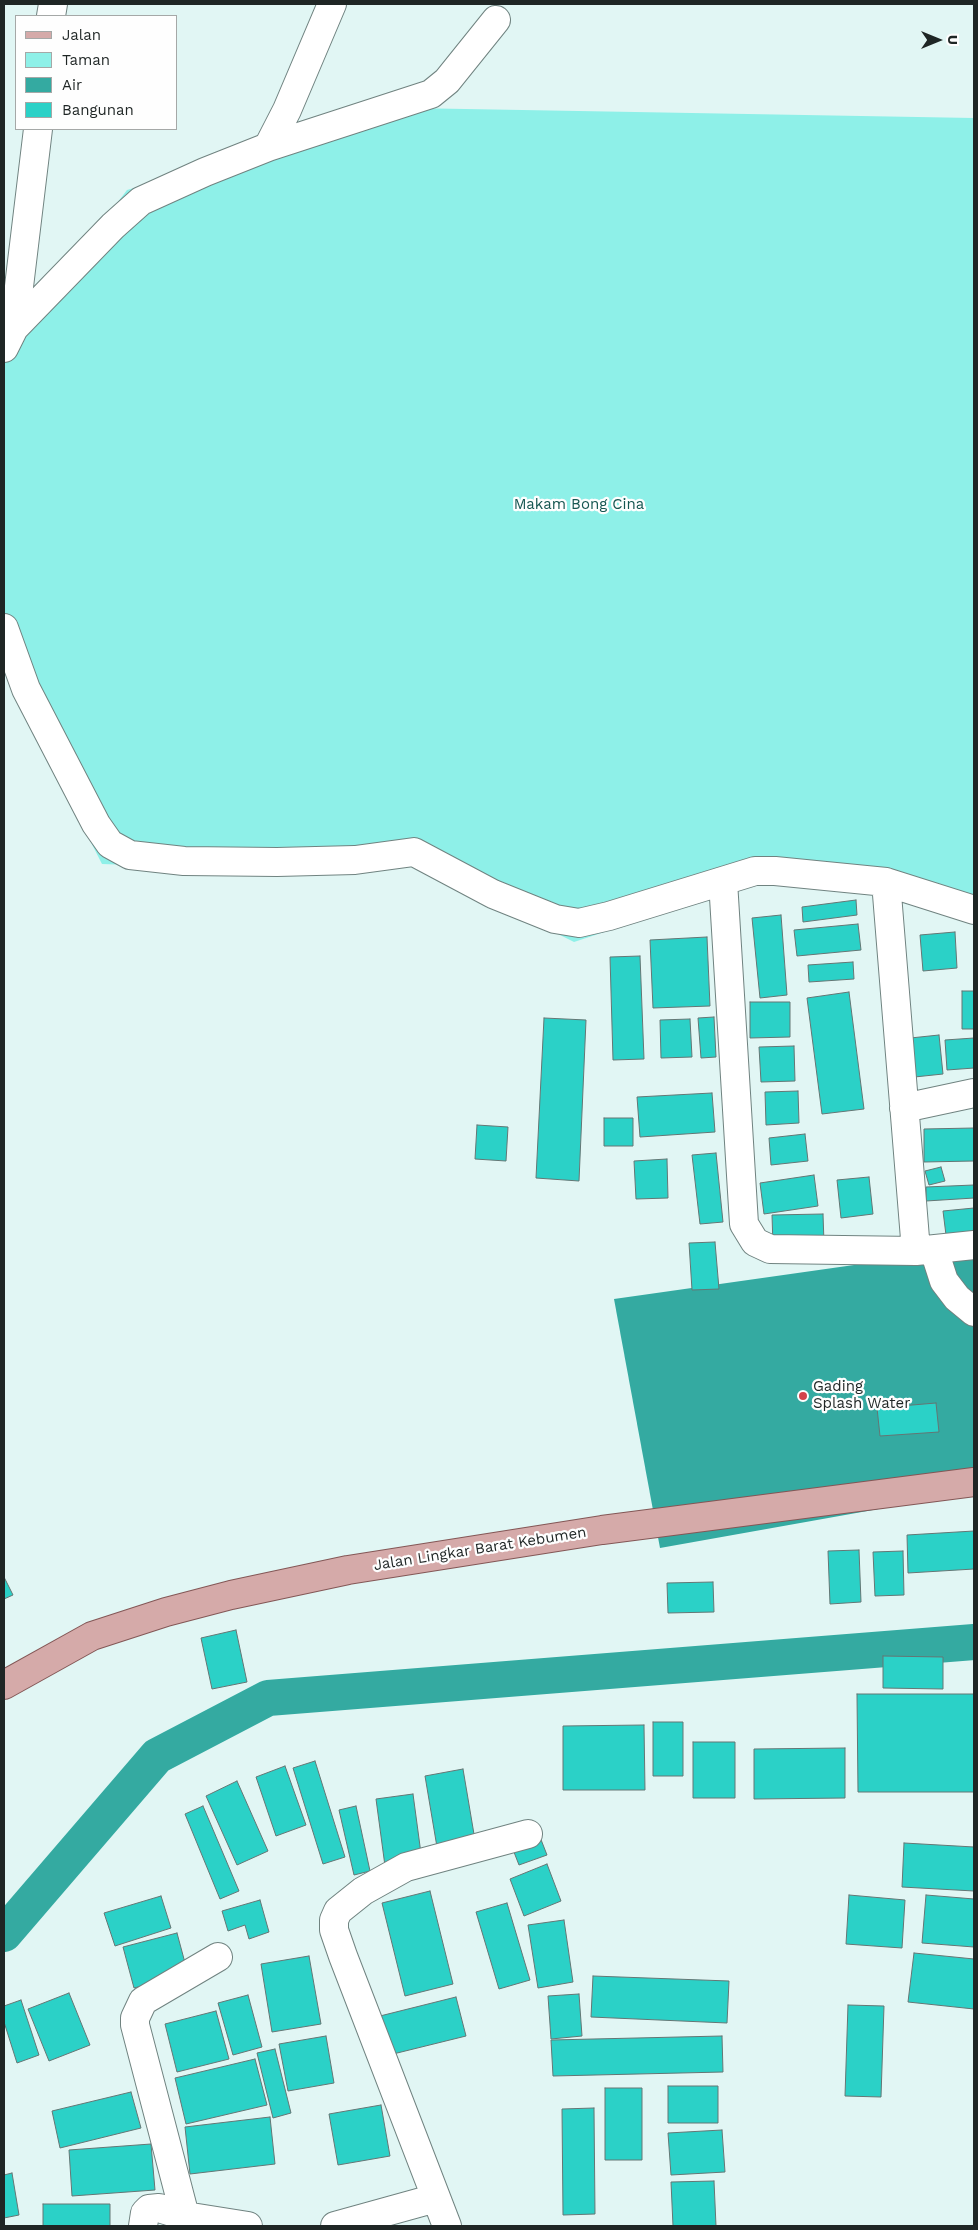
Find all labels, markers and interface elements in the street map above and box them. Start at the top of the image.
legend [15,15,178,130]
north arrow [913,15,963,65]
text: Jalan [62,26,101,44]
text: U [945,35,961,45]
text: Taman [62,51,110,69]
text: Air [62,76,82,94]
text: Bangunan [62,101,134,119]
park label: Makam Bong Cina [514,496,644,514]
place label: Gading Splash Water [813,1378,910,1413]
marker: Gading Splash Water [797,1390,809,1402]
street label: Jalan Lingkar Barat Kebumen [372,1523,588,1575]

